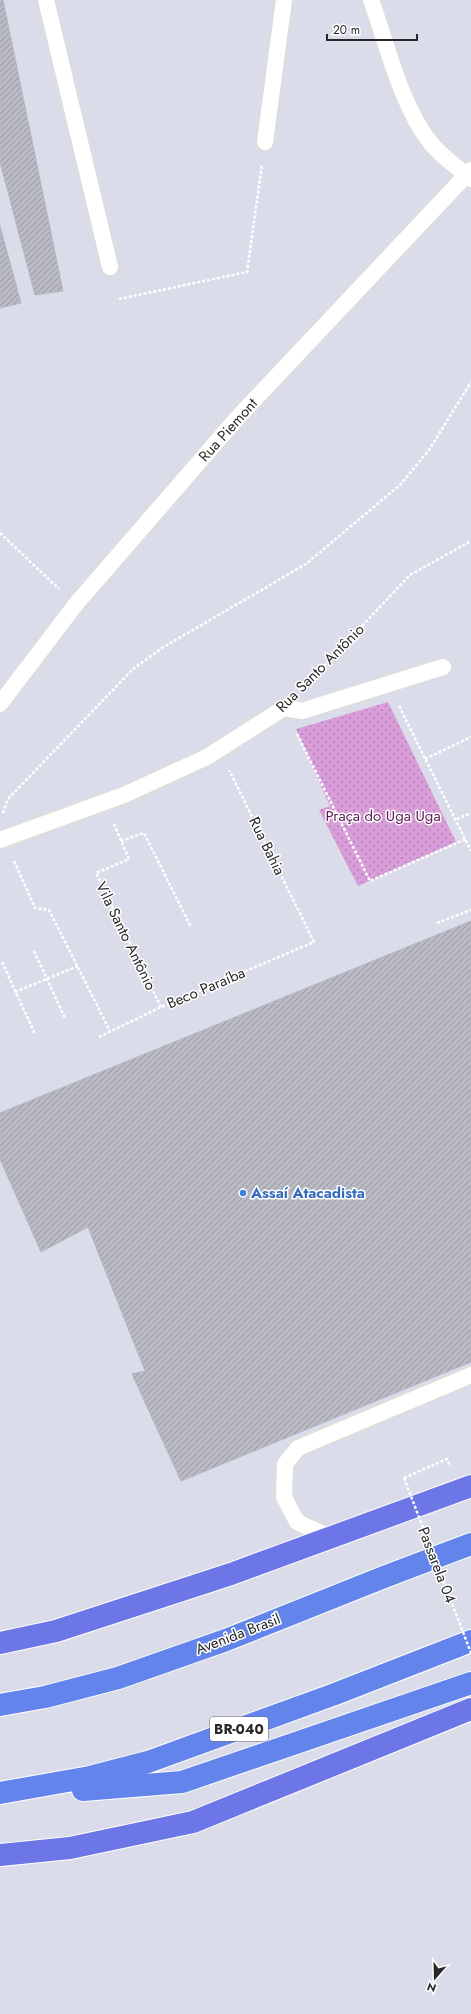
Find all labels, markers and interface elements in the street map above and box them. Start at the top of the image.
scale bar [327,16,417,42]
text: 20 m [333,21,360,39]
street label: Rua Piemont [193,393,263,467]
street label: Rua Santo Antônio [271,619,369,717]
park label: Praça do Uga Uga [325,805,441,827]
street label: Rua Bahia [243,813,291,879]
street label: Vila Santo Antônio [90,878,162,994]
street label: Beco Paraíba [164,962,248,1014]
place label: Assaí Atacadista [250,1182,365,1204]
marker: Assaí Atacadista [238,1188,248,1198]
street label: Passarela 04 [412,1524,462,1606]
street label: Avenida Brasil [192,1608,284,1660]
road number: BR-040 [210,1717,268,1741]
north arrow [415,1958,455,1998]
text: N [425,1978,438,1996]

